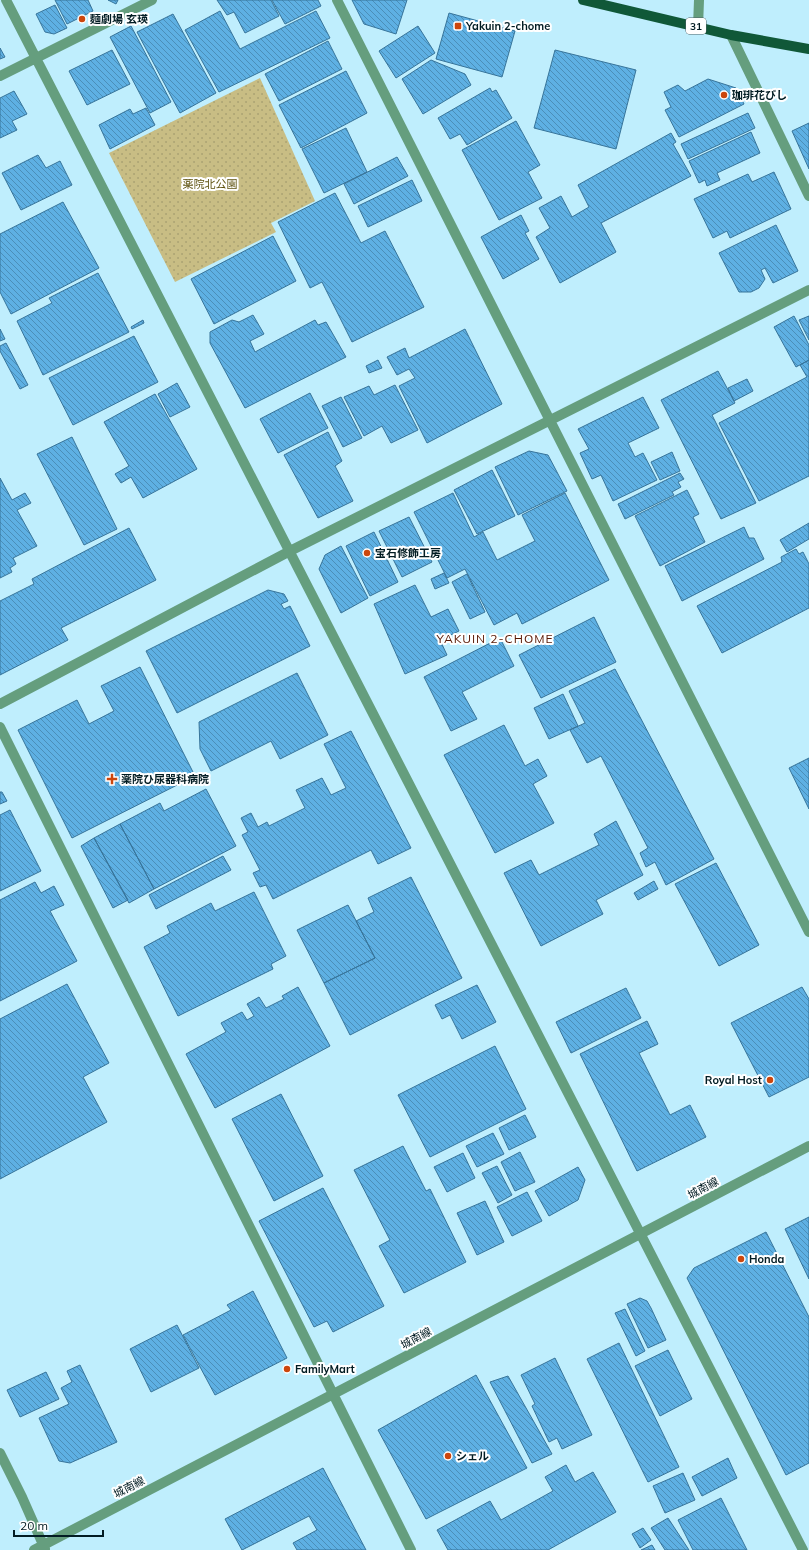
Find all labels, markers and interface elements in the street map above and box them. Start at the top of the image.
place label: 麵劇場 玄瑛 [89,12,148,26]
marker: 麵劇場 玄瑛 [77,14,87,24]
road number: 31 [686,18,706,34]
place label: Yakuin 2-chome [465,19,550,33]
marker: Yakuin 2-chome [453,21,463,31]
place label: 珈琲花びし [732,88,787,102]
marker: 珈琲花びし [719,90,729,100]
park label: 薬院北公園 [183,177,238,191]
place label: 宝石修飾工房 [375,546,441,560]
marker: 宝石修飾工房 [362,548,372,558]
district label: YAKUIN 2-CHOME [435,631,554,646]
place label: 薬院ひ尿器科病院 [121,772,209,786]
marker: 薬院ひ尿器科病院 [106,773,118,785]
place label: Royal Host [705,1073,762,1087]
marker: Royal Host [765,1075,775,1085]
street label: 城南線 [685,1174,721,1202]
place label: Honda [749,1252,784,1266]
marker: Honda [736,1254,746,1264]
street label: 城南線 [398,1324,434,1352]
place label: FamilyMart [295,1362,355,1376]
marker: FamilyMart [282,1364,292,1374]
place label: シェル [456,1449,489,1463]
marker: シェル [443,1451,453,1461]
street label: 城南線 [111,1473,147,1501]
scale bar [14,1512,103,1538]
text: 20 m [20,1518,48,1533]

